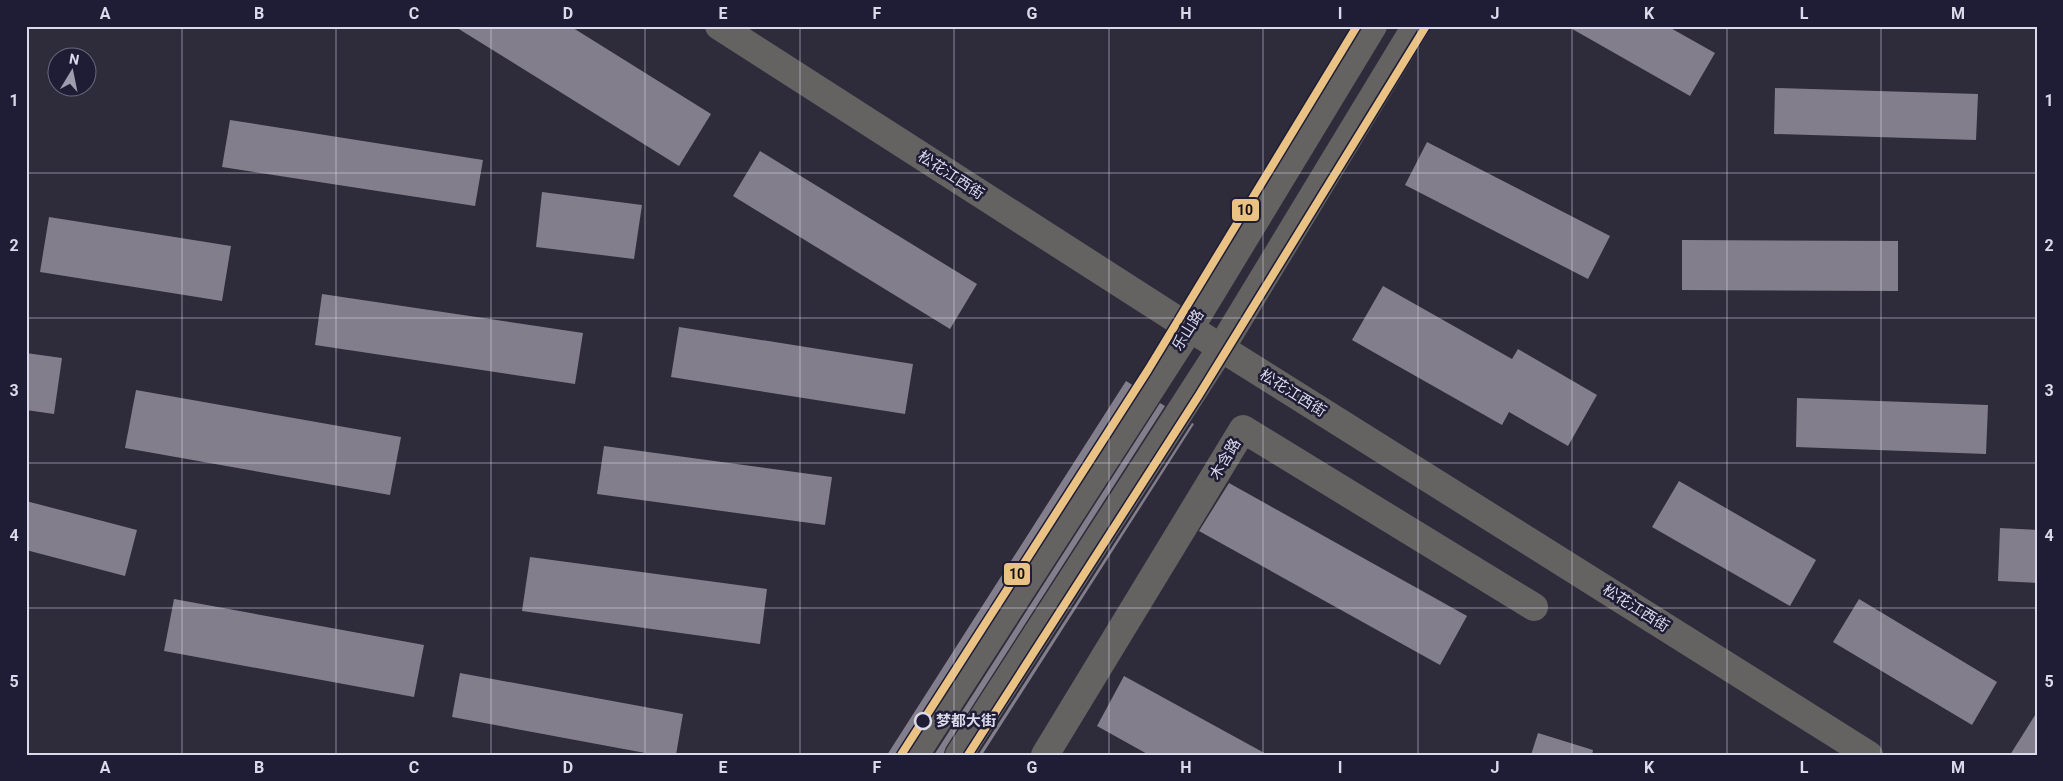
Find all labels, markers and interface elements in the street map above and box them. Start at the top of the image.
text: A [100,4,111,23]
text: B [254,4,264,23]
text: C [409,4,419,23]
text: D [563,4,573,23]
text: E [719,4,728,23]
text: F [873,4,882,23]
text: G [1027,4,1038,23]
text: H [1180,4,1192,23]
text: I [1338,4,1342,23]
text: J [1491,4,1499,23]
text: K [1644,4,1655,23]
text: L [1800,4,1809,23]
text: M [1951,4,1965,23]
north arrow [48,48,98,98]
text: N [68,50,81,68]
text: 1 [9,91,19,110]
text: 1 [2044,91,2054,110]
street label: 松花江西街 [915,147,987,203]
line badge: 10 [1231,198,1260,222]
text: 10 [1237,202,1253,218]
text: 2 [9,236,19,255]
text: 2 [2044,236,2054,255]
street label: 乐山路 [1168,306,1208,354]
street label: 松花江西街 [1256,365,1330,421]
text: 3 [9,381,19,400]
text: 3 [2044,381,2054,400]
street label: 木含路 [1206,435,1244,483]
text: 4 [9,526,19,545]
text: 4 [2044,526,2054,545]
line badge: 10 [1003,562,1031,586]
text: 10 [1009,566,1025,582]
street label: 松花江西街 [1599,580,1673,636]
text: 5 [9,672,19,691]
text: 5 [2044,672,2054,691]
marker: 梦都大街 [914,712,932,730]
place label: 梦都大街 [936,712,996,730]
text: A [100,758,111,777]
text: B [254,758,264,777]
text: C [409,758,419,777]
text: D [563,758,573,777]
text: E [719,758,728,777]
text: F [873,758,882,777]
text: G [1027,758,1038,777]
text: H [1180,758,1192,777]
text: I [1338,758,1342,777]
text: J [1491,758,1499,777]
text: K [1644,758,1655,777]
text: L [1800,758,1809,777]
text: M [1951,758,1965,777]

